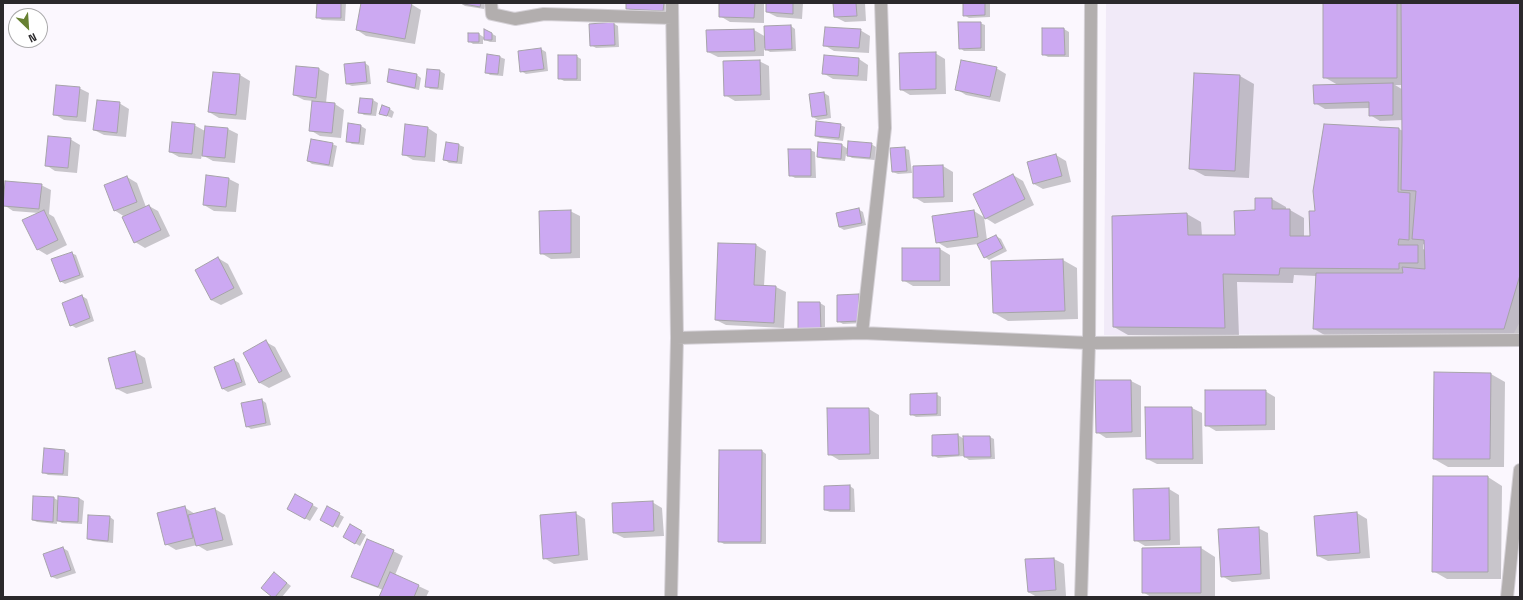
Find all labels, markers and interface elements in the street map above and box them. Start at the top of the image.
north arrow [8,8,48,48]
text: N [26,30,39,46]

